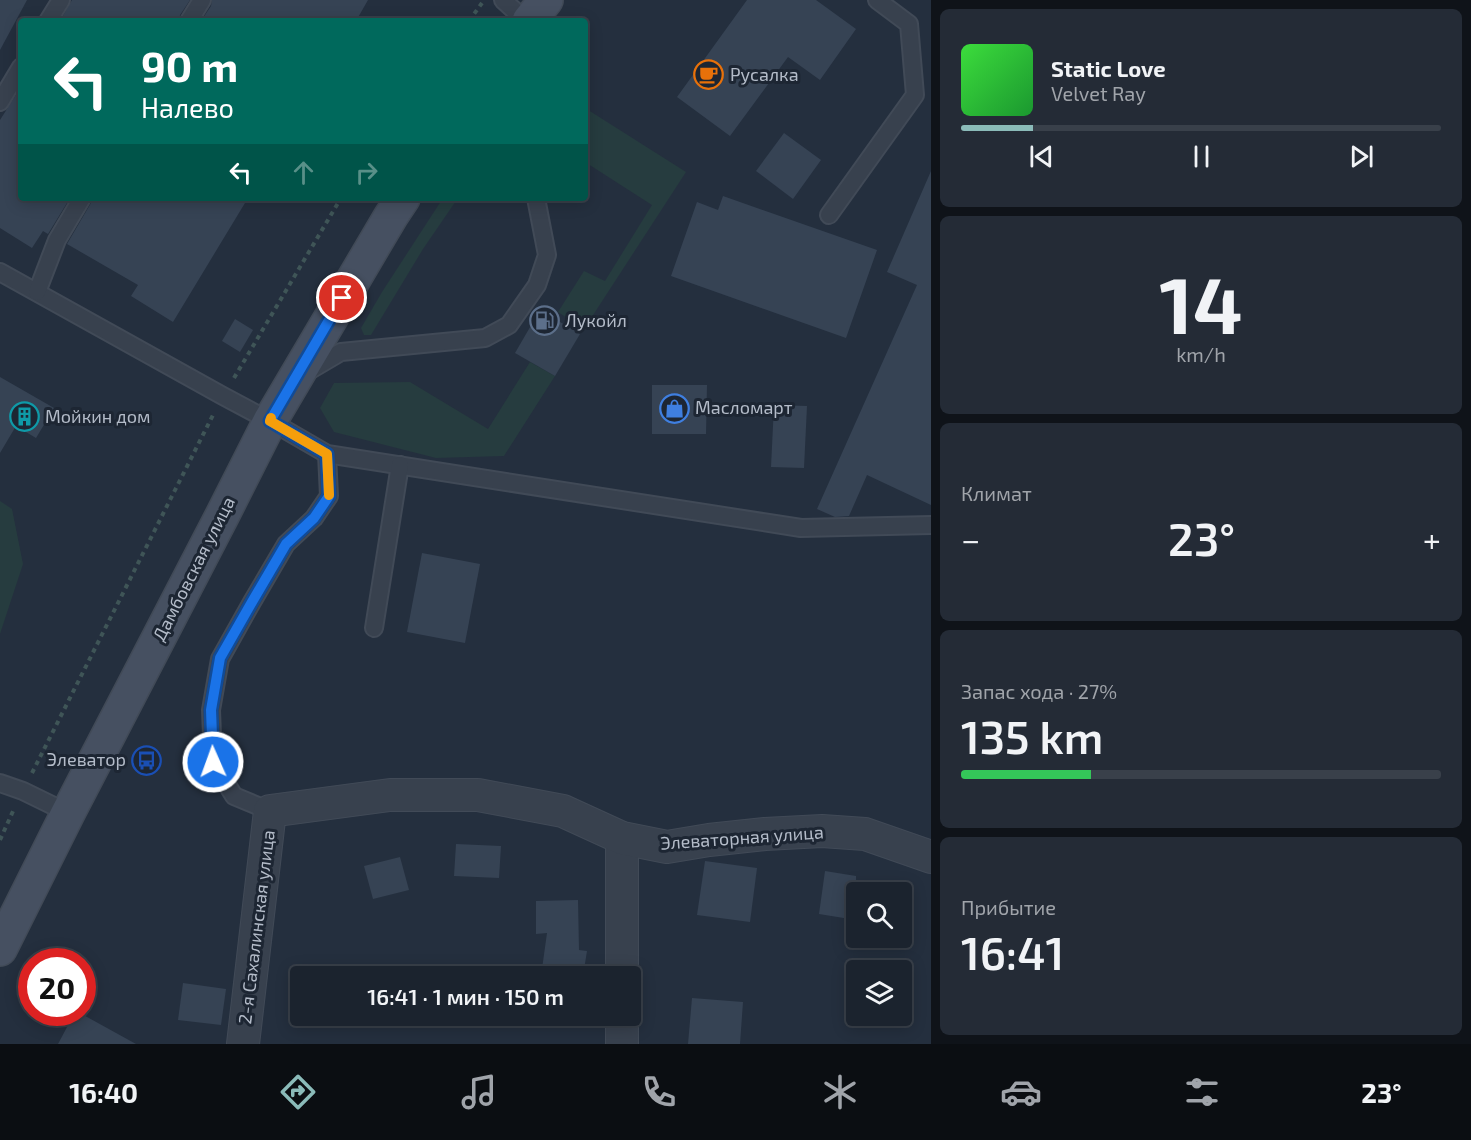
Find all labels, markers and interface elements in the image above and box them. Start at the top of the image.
text: 90 m [141,40,238,90]
icon: left [42,42,120,120]
text: Static Love [1051,55,1166,81]
cafe icon: Русалка [693,59,725,91]
place label: Русалка [730,63,799,85]
text: Velvet Ray [1051,81,1146,105]
text: Налево [141,91,234,123]
icon: previous [1025,140,1058,173]
icon: pause [1185,140,1218,173]
icon: next [1345,140,1378,173]
icon: left [224,156,257,189]
icon: ahead [287,156,320,189]
icon: right [350,156,383,189]
text: 14 [1159,256,1243,350]
pin [316,272,367,323]
icon: arrive [325,281,358,314]
fuel station icon: Лукойл [528,305,560,337]
place label: Лукойл [565,309,627,331]
text: km/h [1176,342,1226,366]
shop icon: Масломарт [658,392,690,424]
place label: Масломарт [695,396,793,418]
building icon: Мойкин дом [8,401,40,433]
place label: Мойкин дом [45,405,151,427]
text: Климат [961,481,1032,505]
street label: Дамбовская улица [147,493,239,644]
text: 23° [1168,511,1235,565]
text: − [961,519,980,559]
text: + [1423,519,1441,559]
text: Запас хода · 27% [961,679,1117,703]
text: 135 km [961,709,1103,763]
position arrow [181,730,245,794]
bus stop icon: Элеватор [131,744,163,776]
place label: Элеватор [47,748,126,770]
street label: Элеваторная улица [659,820,824,854]
street label: 2-я Сахалинская улица [233,829,279,1025]
map controls [846,882,912,1026]
button: search [846,882,912,948]
text: Прибытие [961,895,1056,919]
text: 16:41 [961,925,1064,979]
speed limit sign: 20 [18,948,96,1026]
button: layers [846,960,912,1026]
text: 16:41 · 1 мин · 150 m [367,983,564,1009]
icon: directions [277,1071,319,1113]
icon: music [458,1071,500,1113]
icon: phone [638,1071,680,1113]
icon: climate [819,1071,861,1113]
icon: car [1000,1071,1042,1113]
icon: filters [1181,1071,1223,1113]
text: 16:40 [69,1076,138,1108]
text: 23° [1361,1076,1402,1108]

